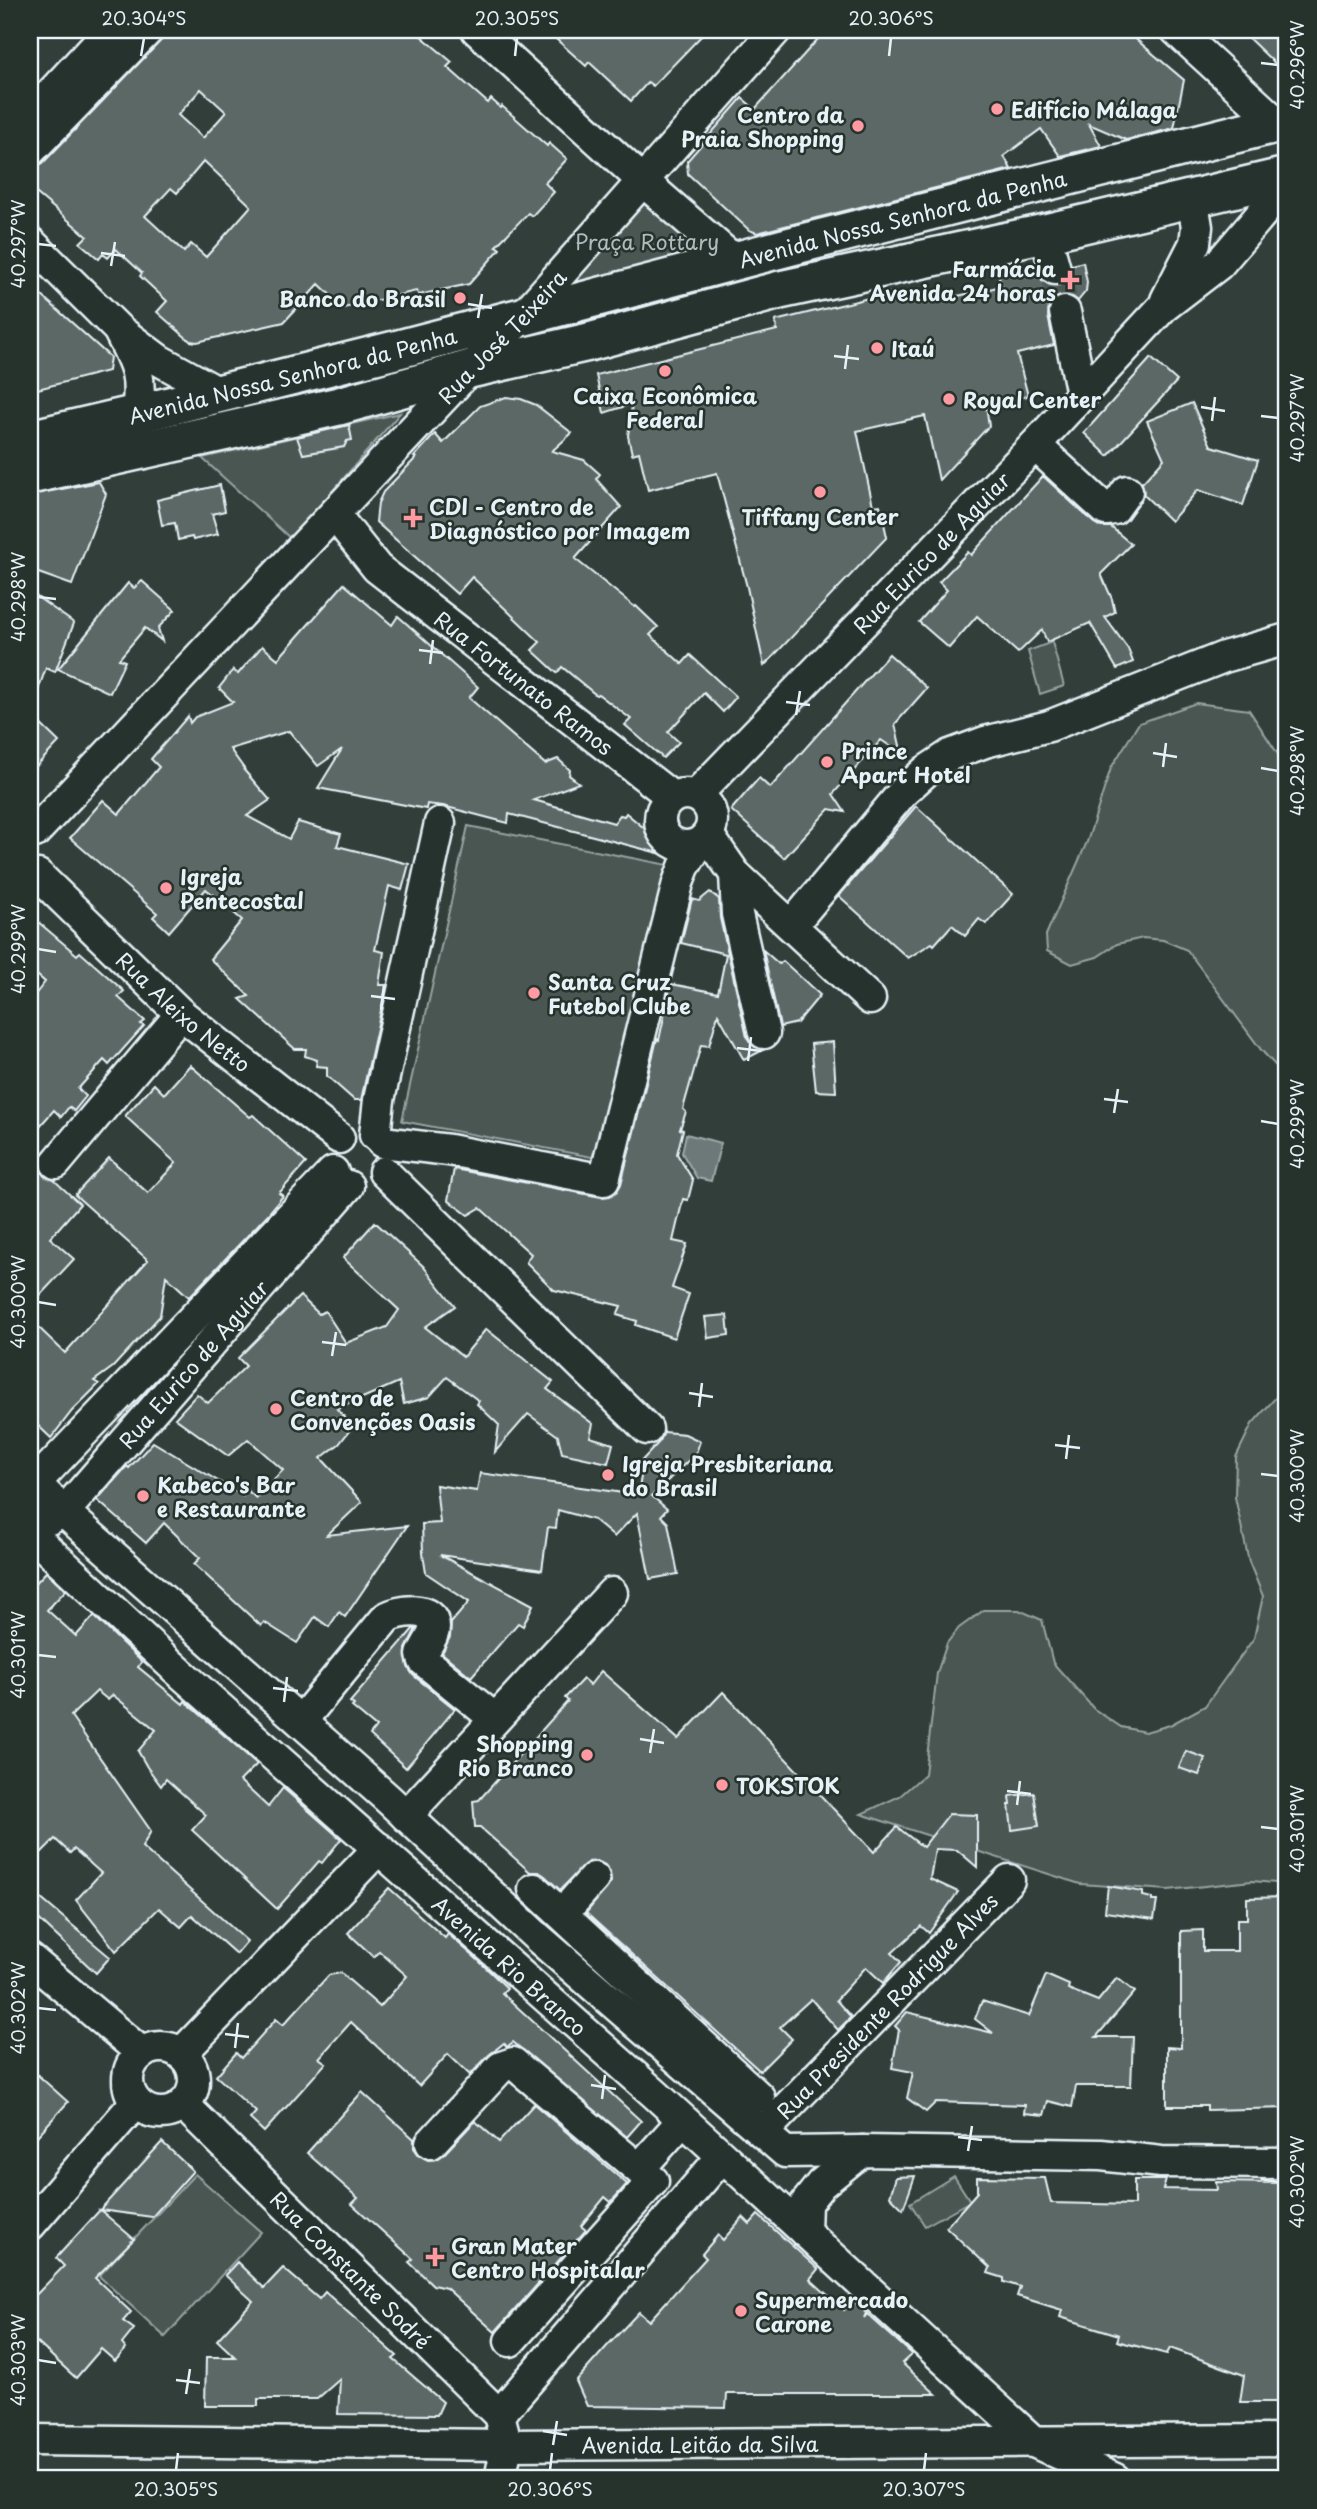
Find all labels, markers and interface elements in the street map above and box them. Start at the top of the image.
text: 20.304°S [102,4,186,31]
text: 20.305°S [475,4,559,31]
text: 20.306°S [848,4,934,31]
text: 40.296°W [1283,20,1310,110]
place label: Edifício Málaga [1011,93,1177,125]
place label: Centro da Praia Shopping [681,98,844,154]
marker: Edifício Málaga [989,101,1005,117]
marker: Centro da Praia Shopping [850,118,866,134]
street label: Avenida Nossa Senhora da Penha [735,161,1070,275]
text: 40.297°W [4,199,31,288]
park label: Praça Rottary [575,225,719,257]
place label: Farmácia Avenida 24 horas [869,252,1057,308]
street label: Rua José Teixeira [430,262,574,410]
marker: Farmácia Avenida 24 horas [1062,272,1078,288]
place label: Banco do Brasil [279,282,446,314]
marker: Banco do Brasil [452,290,468,306]
street label: Avenida Nossa Senhora da Penha [125,319,460,431]
place label: Itaú [891,332,935,364]
marker: Itaú [869,340,885,356]
marker: Caixa Econômica Federal [657,363,673,379]
text: 40.297°W [1283,373,1310,462]
place label: Caixa Econômica Federal [573,379,757,435]
place label: Royal Center [963,383,1101,415]
marker: Royal Center [941,391,957,407]
street label: Rua Eurico de Aguiar [845,464,1017,640]
marker: Tiffany Center [812,484,828,500]
place label: CDI - Centro de Diagnóstico por Imagem [429,490,690,546]
place label: Tiffany Center [741,500,899,532]
marker: CDI - Centro de Diagnóstico por Imagem [403,508,423,528]
text: 40.298°W [4,551,31,642]
street label: Rua Fortunato Ramos [428,603,621,762]
text: 40.298°W [1283,725,1310,816]
place label: Prince Apart Hotel [841,734,971,790]
marker: Prince Apart Hotel [819,754,835,770]
place label: Igreja Pentecostal [180,860,304,916]
marker: Igreja Pentecostal [158,880,174,896]
text: 40.299°W [4,903,31,994]
street label: Rua Aleixo Netto [109,944,258,1079]
place label: Santa Cruz Futebol Clube [548,965,691,1021]
marker: Santa Cruz Futebol Clube [526,985,542,1001]
text: 40.299°W [1283,1078,1310,1169]
text: 40.300°W [4,1254,31,1349]
street label: Rua Eurico de Aguiar [110,1273,275,1455]
place label: Centro de Convenções Oasis [290,1381,476,1437]
marker: Centro de Convenções Oasis [268,1401,284,1417]
text: 40.300°W [1283,1428,1310,1523]
place label: Igreja Presbiteriana do Brasil [622,1447,834,1503]
marker: Igreja Presbiteriana do Brasil [600,1467,616,1483]
place label: Kabeco's Bar e Restaurante [157,1468,306,1524]
marker: Kabeco's Bar e Restaurante [135,1488,151,1504]
text: 40.301°W [4,1610,31,1699]
place label: Shopping Rio Branco [458,1727,573,1783]
marker: Shopping Rio Branco [579,1747,595,1763]
place label: TOKSTOK [736,1769,840,1801]
marker: TOKSTOK [714,1777,730,1793]
text: 40.301°W [1283,1784,1310,1873]
street label: Rua Presidente Rodrigue Alves [768,1885,1005,2126]
street label: Avenida Rio Branco [426,1888,594,2043]
text: 40.302°W [4,1961,31,2054]
text: 40.302°W [1283,2135,1310,2228]
street label: Rua Constante Sodré [264,2183,439,2356]
place label: Gran Mater Centro Hospitalar [451,2229,645,2285]
marker: Gran Mater Centro Hospitalar [425,2247,445,2267]
place label: Supermercado Carone [755,2283,908,2339]
marker: Supermercado Carone [733,2303,749,2319]
text: 40.303°W [4,2313,31,2406]
street label: Avenida Leitão da Silva [581,2427,819,2461]
text: 20.305°S [134,2475,218,2502]
text: 20.306°S [507,2475,593,2502]
text: 20.307°S [882,2475,966,2502]

